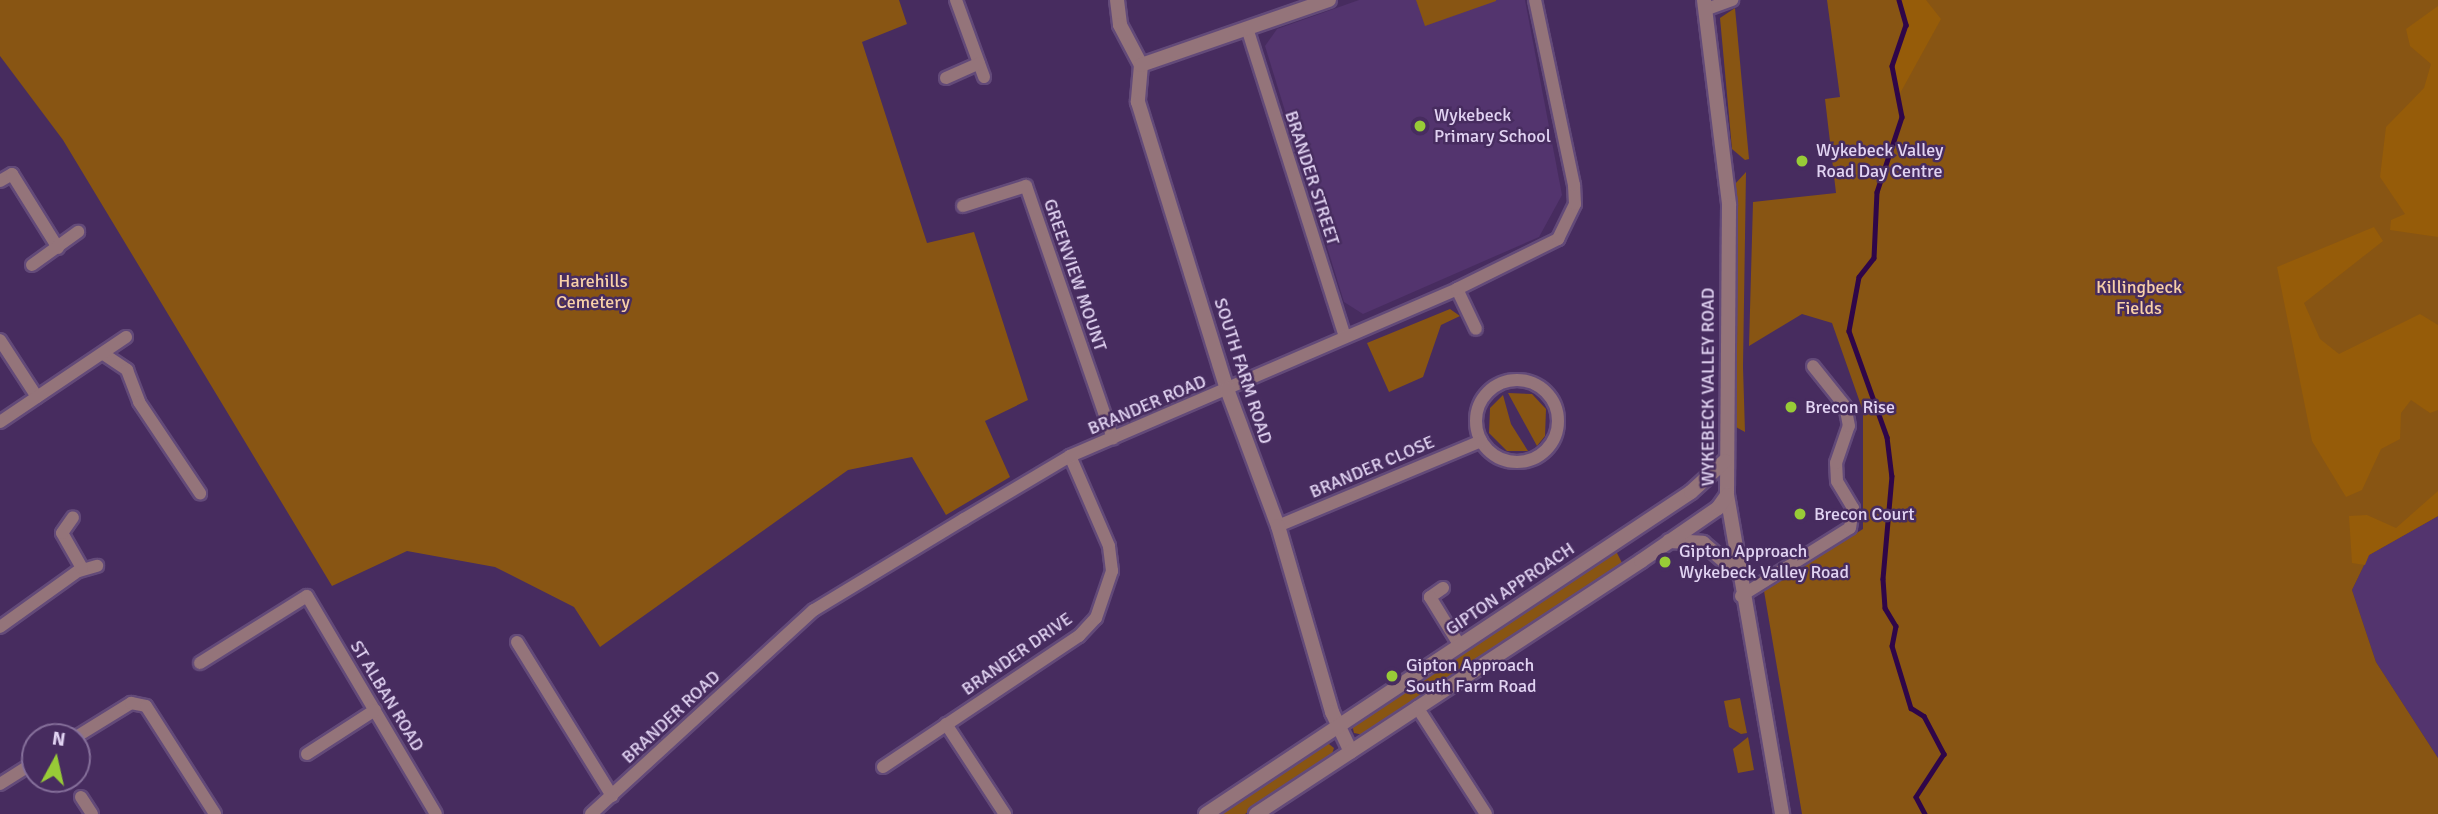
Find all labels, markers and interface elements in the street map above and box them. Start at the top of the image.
place label: Wykebeck Primary School [1434,105,1551,148]
street label: BRANDER STREET [1280,108,1344,248]
marker: Wykebeck Primary School [1412,118,1428,134]
place label: Wykebeck Valley Road Day Centre [1816,140,1943,182]
marker: Wykebeck Valley Road Day Centre [1794,153,1810,169]
street label: GREENVIEW MOUNT [1039,196,1111,354]
park label: Harehills Cemetery [556,271,630,314]
park label: Killingbeck Fields [2096,277,2182,320]
street label: WYKEBECK VALLEY ROAD [1697,288,1719,486]
street label: SOUTH FARM ROAD [1209,295,1277,447]
street label: BRANDER ROAD [1085,370,1209,440]
place label: Brecon Rise [1805,396,1895,418]
marker: Brecon Rise [1783,399,1799,415]
street label: BRANDER CLOSE [1306,431,1438,503]
place label: Brecon Court [1814,503,1915,525]
marker: Brecon Court [1792,506,1808,522]
street label: GIPTON APPROACH [1441,538,1579,640]
place label: Gipton Approach Wykebeck Valley Road [1679,541,1849,584]
marker: Gipton Approach Wykebeck Valley Road [1657,554,1673,570]
street label: BRANDER DRIVE [958,608,1076,700]
street label: ST ALBAN ROAD [345,637,429,755]
place label: Gipton Approach South Farm Road [1406,655,1537,698]
street label: BRANDER ROAD [617,666,725,768]
marker: Gipton Approach South Farm Road [1384,668,1400,684]
north arrow [21,723,91,793]
text: N [50,726,67,752]

